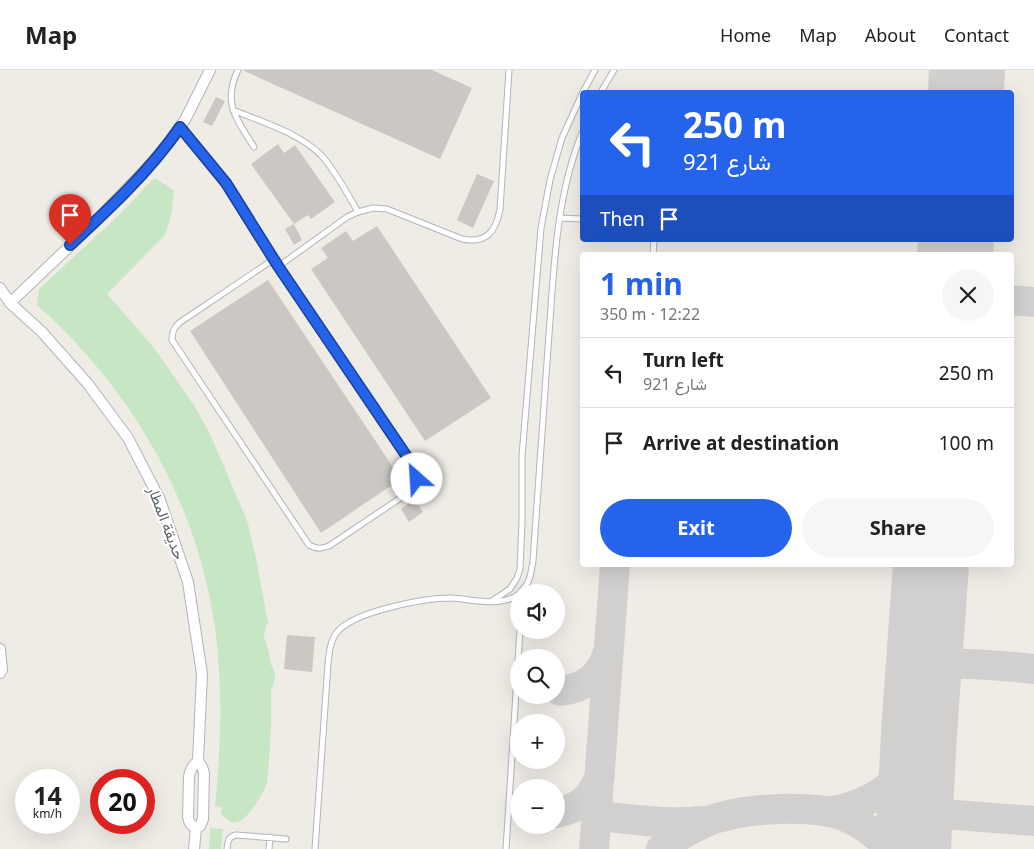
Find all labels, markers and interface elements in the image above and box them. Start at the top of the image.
text: Map [25,18,77,51]
text: Home [720,23,771,47]
text: Map [799,23,837,47]
text: About [865,23,916,47]
text: Contact [944,23,1009,47]
text: 250 m [683,101,786,148]
icon: left [600,110,665,175]
text: شارع 921 [683,146,771,176]
pin [49,194,91,245]
icon: arrive [56,201,84,229]
icon: arrive [655,205,683,233]
text: Then [600,206,645,232]
text: 1 min [600,263,683,304]
button: close [942,269,994,321]
text: 350 m · 12:22 [600,303,700,325]
text: Turn left [643,347,724,373]
icon: left [600,359,628,387]
text: 250 m [939,360,994,386]
text: شارع 921 [643,373,707,395]
icon: arrive [600,429,628,457]
text: Arrive at destination [643,430,839,456]
text: 100 m [939,430,994,456]
position arrow [390,452,442,504]
street label: حديقة المطار [143,482,190,562]
button: Exit [600,499,792,557]
button: Share [802,499,994,557]
map controls [510,584,565,834]
button: sound [510,584,565,639]
button: search [510,649,565,704]
button: + [510,714,565,769]
speed limit sign: 20 [90,769,155,834]
text: 14 [33,778,62,812]
button: − [510,779,565,834]
text: km/h [33,805,62,822]

